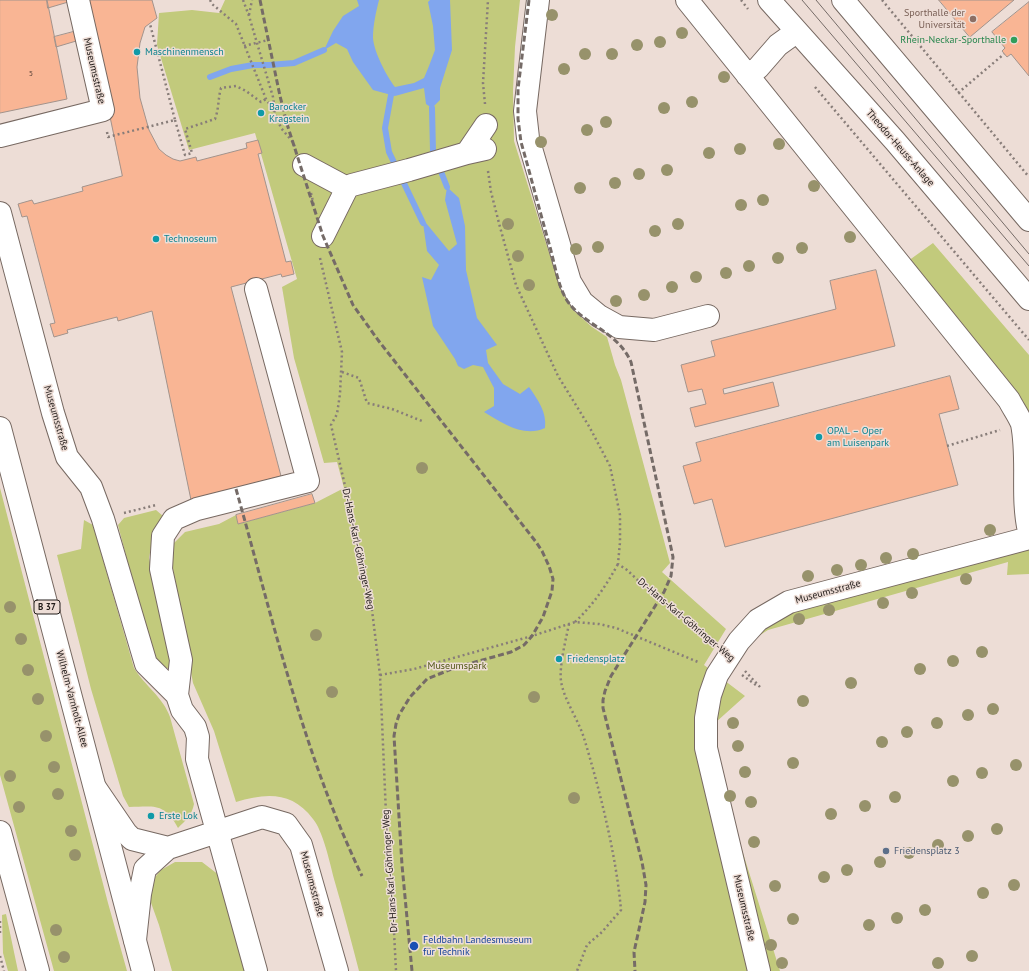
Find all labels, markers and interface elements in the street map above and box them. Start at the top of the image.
place label: Sporthalle der Universität [904,7,965,30]
marker: Sporthalle der Universität [968,14,978,24]
place label: Rhein-Neckar-Sporthalle [900,34,1006,46]
marker: Rhein-Neckar-Sporthalle [1009,35,1019,45]
street label: Museumsstraße [81,37,107,105]
place label: Maschinenmensch [145,46,224,58]
marker: Maschinenmensch [132,47,142,57]
house number: 5 [29,69,33,79]
place label: Barocker Kragstein [269,101,309,124]
street label: Theodor-Heuss-Anlage [863,107,937,189]
marker: Barocker Kragstein [256,108,266,118]
place label: Technoseum [164,233,217,245]
marker: Technoseum [151,234,161,244]
street label: Museumsstraße [41,384,71,452]
place label: OPAL – Oper am Luisenpark [827,425,889,448]
marker: OPAL – Oper am Luisenpark [814,432,824,442]
street label: Dr-Hans-Karl-Göhringer-Weg [339,487,377,611]
street label: Dr-Hans-Karl-Göhringer-Weg [635,576,737,664]
street label: Museumsstraße [794,577,862,607]
road number: B 37 [34,600,60,614]
street label: Wilhelm-Varnholt-Allee [53,649,91,749]
place label: Friedensplatz [567,653,625,665]
marker: Friedensplatz [554,654,564,664]
park label: Museumspark [428,660,486,672]
street label: Dr-Hans-Karl-Göhringer-Weg [380,809,400,933]
place label: Erste Lok [159,810,198,822]
marker: Erste Lok [146,811,156,821]
place label: Friedensplatz 3 [894,845,960,857]
marker: Friedensplatz 3 [881,846,891,856]
street label: Museumsstraße [297,850,327,918]
street label: Museumsstraße [731,874,757,942]
place label: Feldbahn Landesmuseum für Technik [423,934,532,958]
marker: Feldbahn Landesmuseum für Technik [408,940,420,952]

